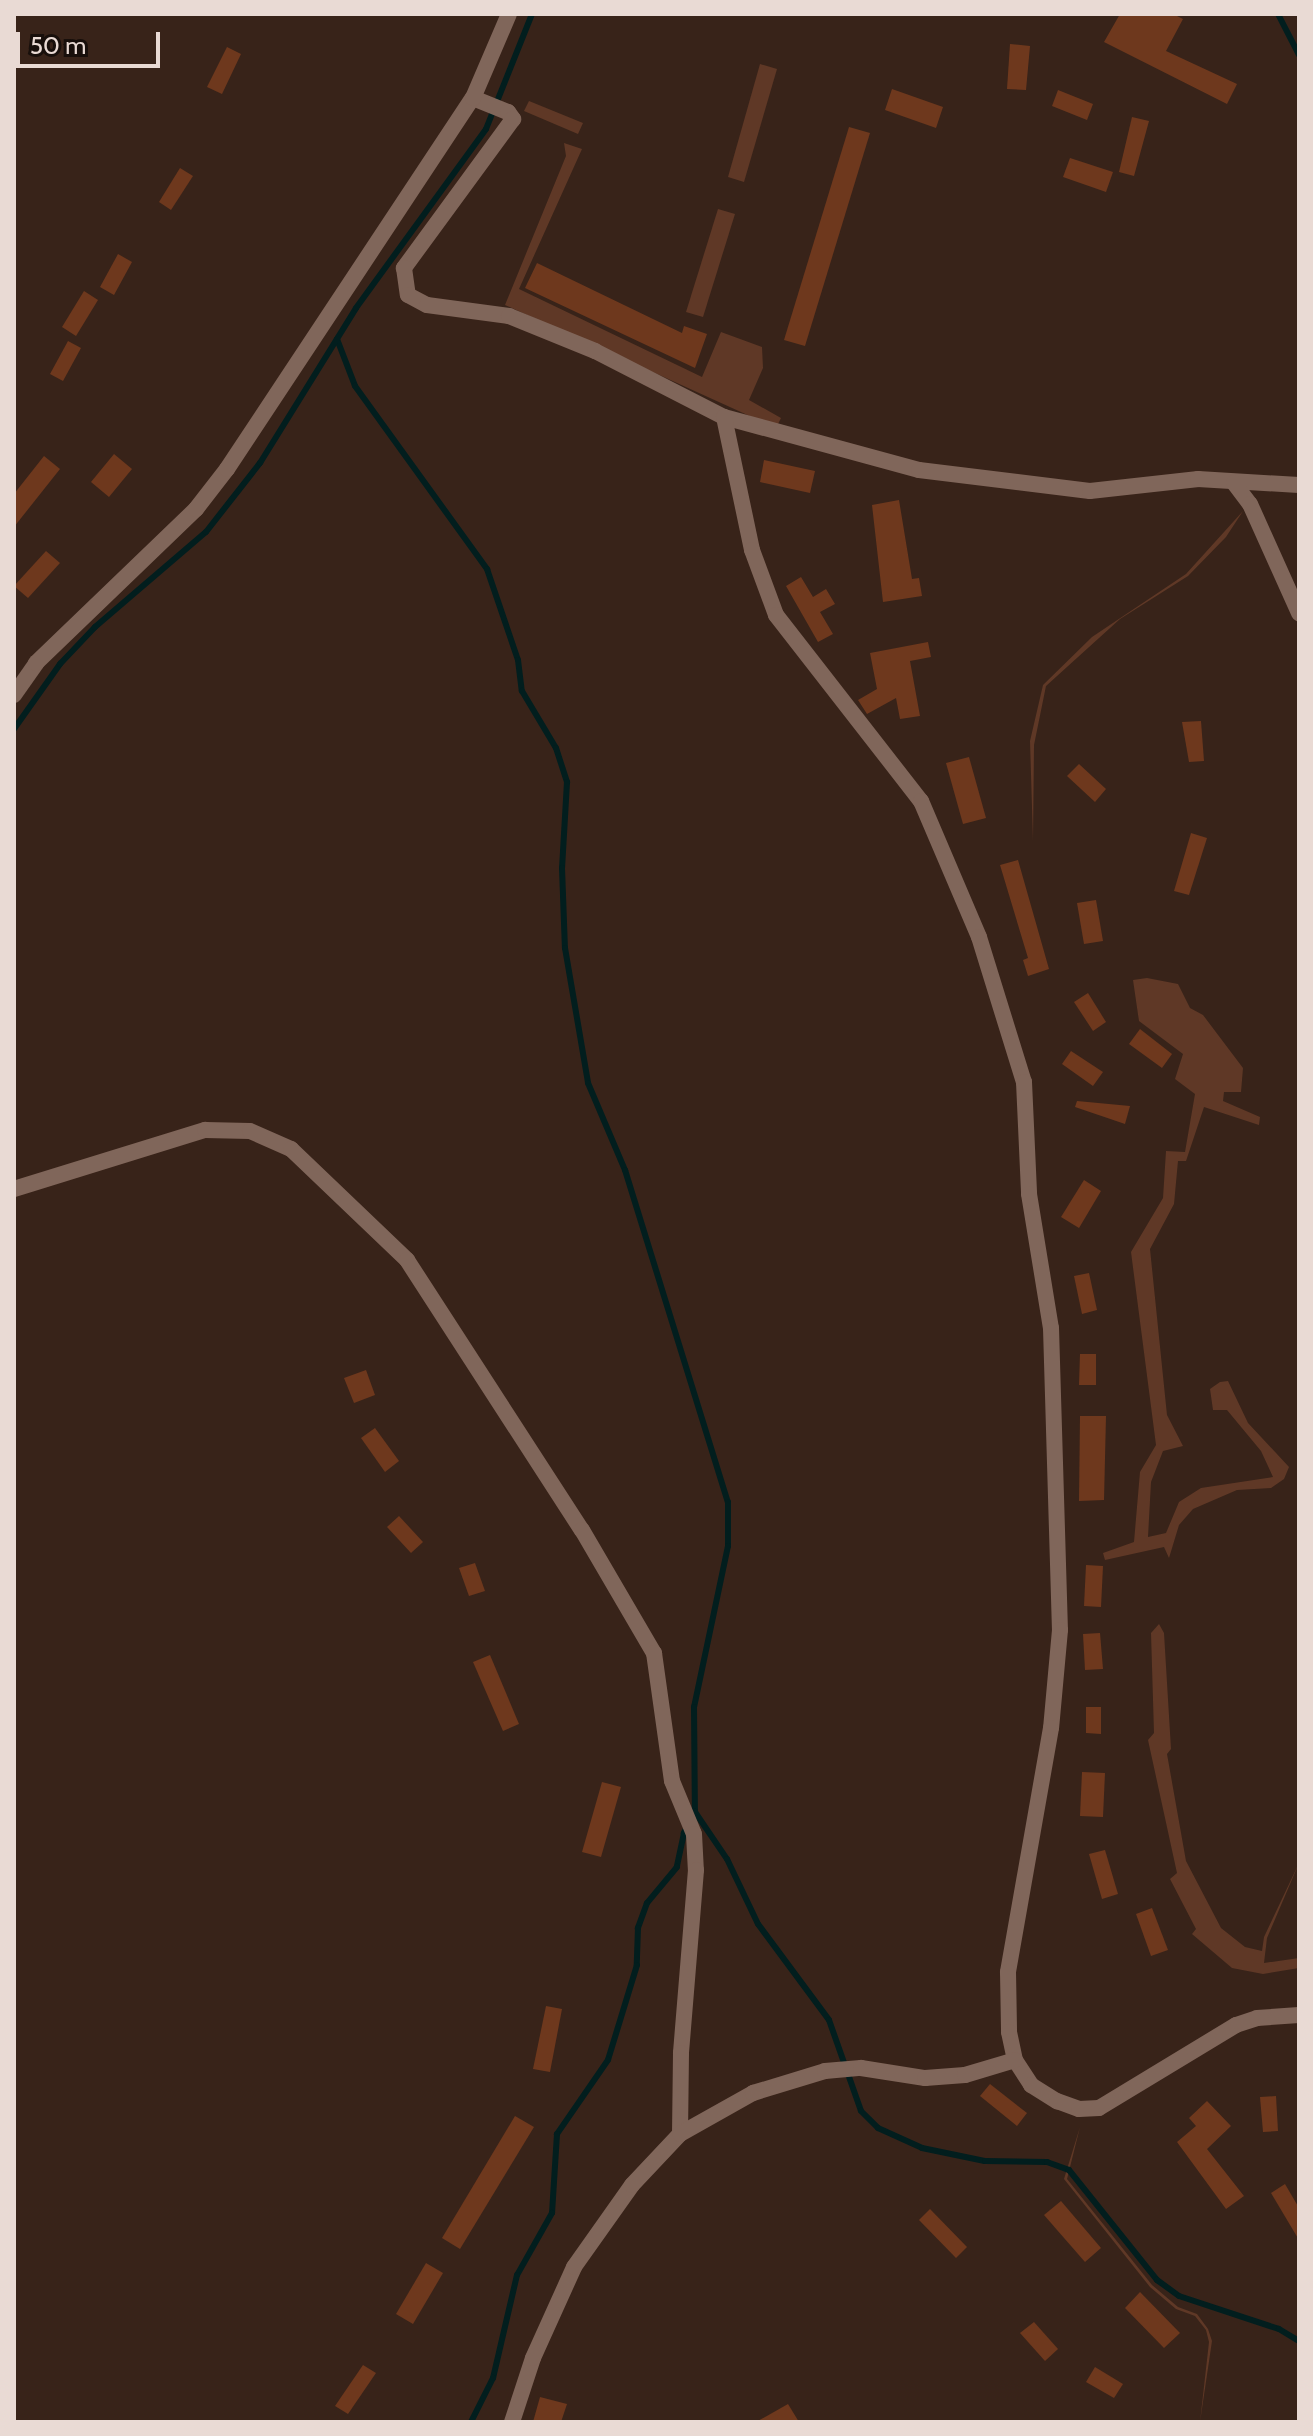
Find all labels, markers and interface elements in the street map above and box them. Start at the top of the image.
scale bar [20,16,164,66]
text: 50 m [30,31,86,60]

